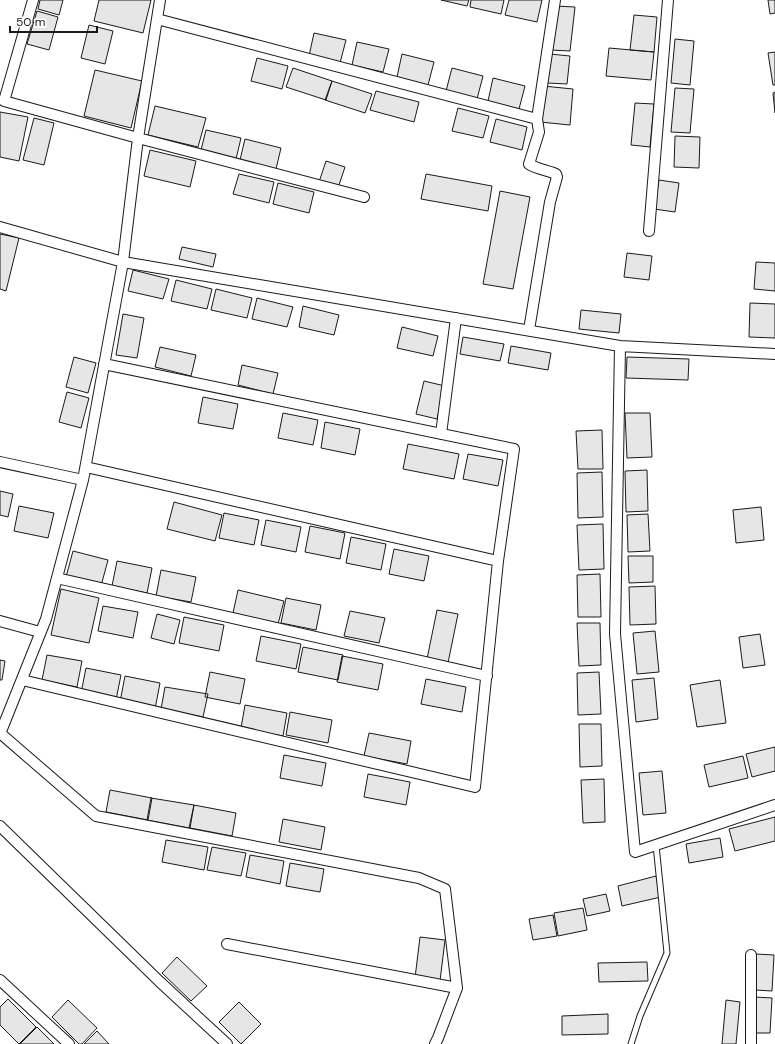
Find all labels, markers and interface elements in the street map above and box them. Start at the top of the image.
scale bar [10,8,97,34]
text: 50 m [16,14,45,30]

